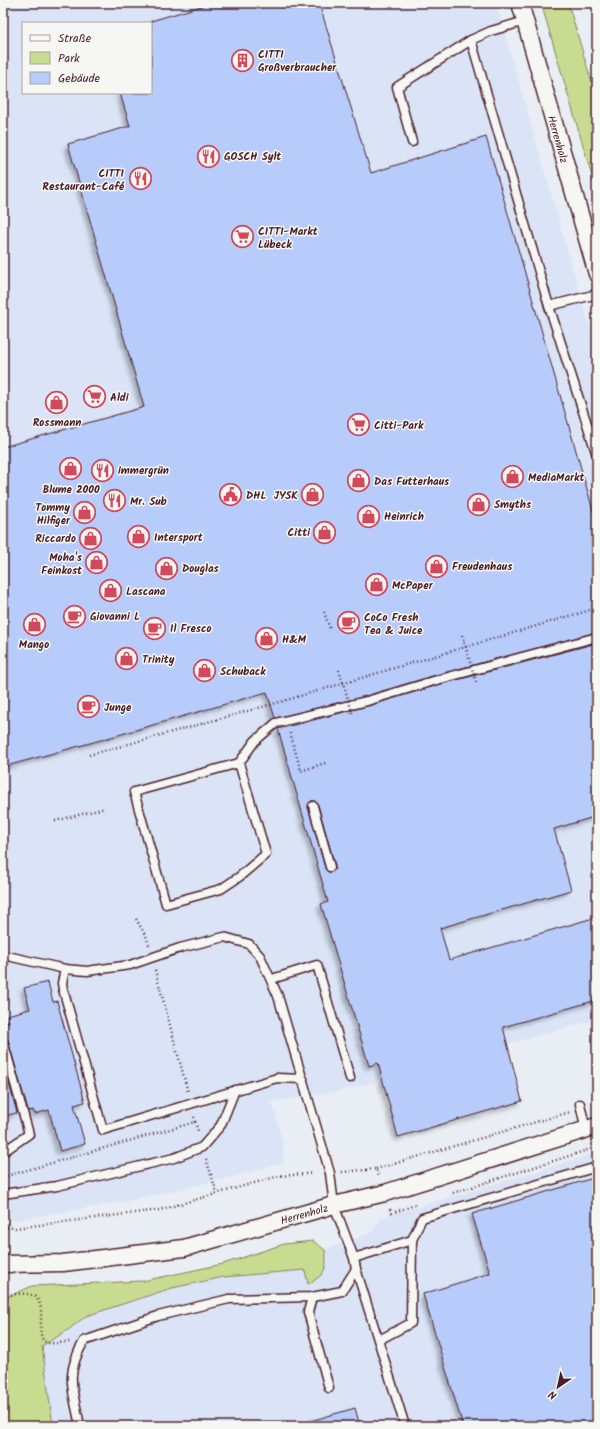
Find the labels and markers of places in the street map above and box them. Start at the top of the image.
place label: CITTI Großverbraucher [258,46,337,77]
building icon: CITTI Großverbraucher [230,47,256,73]
restaurant icon: GOSCH Sylt [195,143,221,169]
place label: GOSCH Sylt [224,148,282,166]
place label: CITTI Restaurant-Café [42,165,125,196]
restaurant icon: CITTI Restaurant-Café [127,166,153,192]
place label: CITTI-Markt Lübeck [258,223,319,254]
supermarket icon: CITTI-Markt Lübeck [229,224,255,250]
supermarket icon: Aldi [81,384,107,410]
shop icon: Rossmann [44,389,70,415]
place label: Aldi [110,389,130,407]
supermarket icon: Citti-Park [346,412,372,438]
place label: Rossmann [33,414,81,432]
place label: Citti-Park [374,417,424,435]
shop icon: Blume 2000 [58,456,84,482]
restaurant icon: immergrün [89,457,115,483]
place label: immergrün [118,462,169,480]
shop icon: MediaMarkt [500,464,526,490]
shop icon: Das Futterhaus [345,468,371,494]
place label: MediaMarkt [528,469,585,487]
place label: Das Futterhaus [374,473,450,491]
place label: Blume 2000 [42,481,100,499]
public building icon: DHL [217,482,243,508]
shop icon: JYSK [300,482,326,508]
place label: DHL [246,487,267,505]
place label: JYSK [274,487,298,505]
restaurant icon: Mr. Sub [102,488,128,514]
shop icon: Smyths [465,491,491,517]
place label: Mr. Sub [130,493,167,511]
place label: Smyths [494,496,532,514]
place label: Tommy Hilfiger [35,499,71,530]
shop icon: Tommy Hilfiger [72,500,98,526]
shop icon: Heinrich [355,503,381,529]
place label: Heinrich [384,508,424,526]
shop icon: Citti [312,519,338,545]
shop icon: Intersport [125,524,151,550]
place label: Citti [288,524,311,542]
shop icon: Riccardo [78,525,104,551]
place label: Intersport [154,529,204,547]
place label: Riccardo [35,530,76,548]
place label: Moha's Feinkost [41,549,83,580]
shop icon: Moha's Feinkost [84,550,110,576]
shop icon: Freudenhaus [424,553,450,579]
shop icon: Douglas [153,555,179,581]
place label: Freudenhaus [452,558,513,576]
place label: Douglas [182,560,220,578]
shop icon: McPaper [363,572,389,598]
place label: McPaper [392,577,434,595]
shop icon: Lascana [97,578,123,604]
place label: Lascana [126,583,166,601]
cafe icon: Giovanni L [62,603,88,629]
place label: Giovanni L [90,608,140,626]
place label: CoCo Fresh Tea & Juice [364,609,423,640]
cafe icon: CoCo Fresh Tea & Juice [336,610,362,636]
shop icon: Mango [21,611,47,637]
cafe icon: Il Fresco [141,615,167,641]
place label: Il Fresco [170,620,211,638]
shop icon: H&M [253,626,279,652]
place label: H&M [282,631,307,649]
place label: Mango [19,636,49,654]
shop icon: Trinity [114,646,140,672]
place label: Trinity [142,651,175,669]
shop icon: Schuback [192,658,218,684]
place label: Schuback [220,663,266,681]
cafe icon: Junge [75,694,101,720]
place label: Junge [104,699,132,717]

